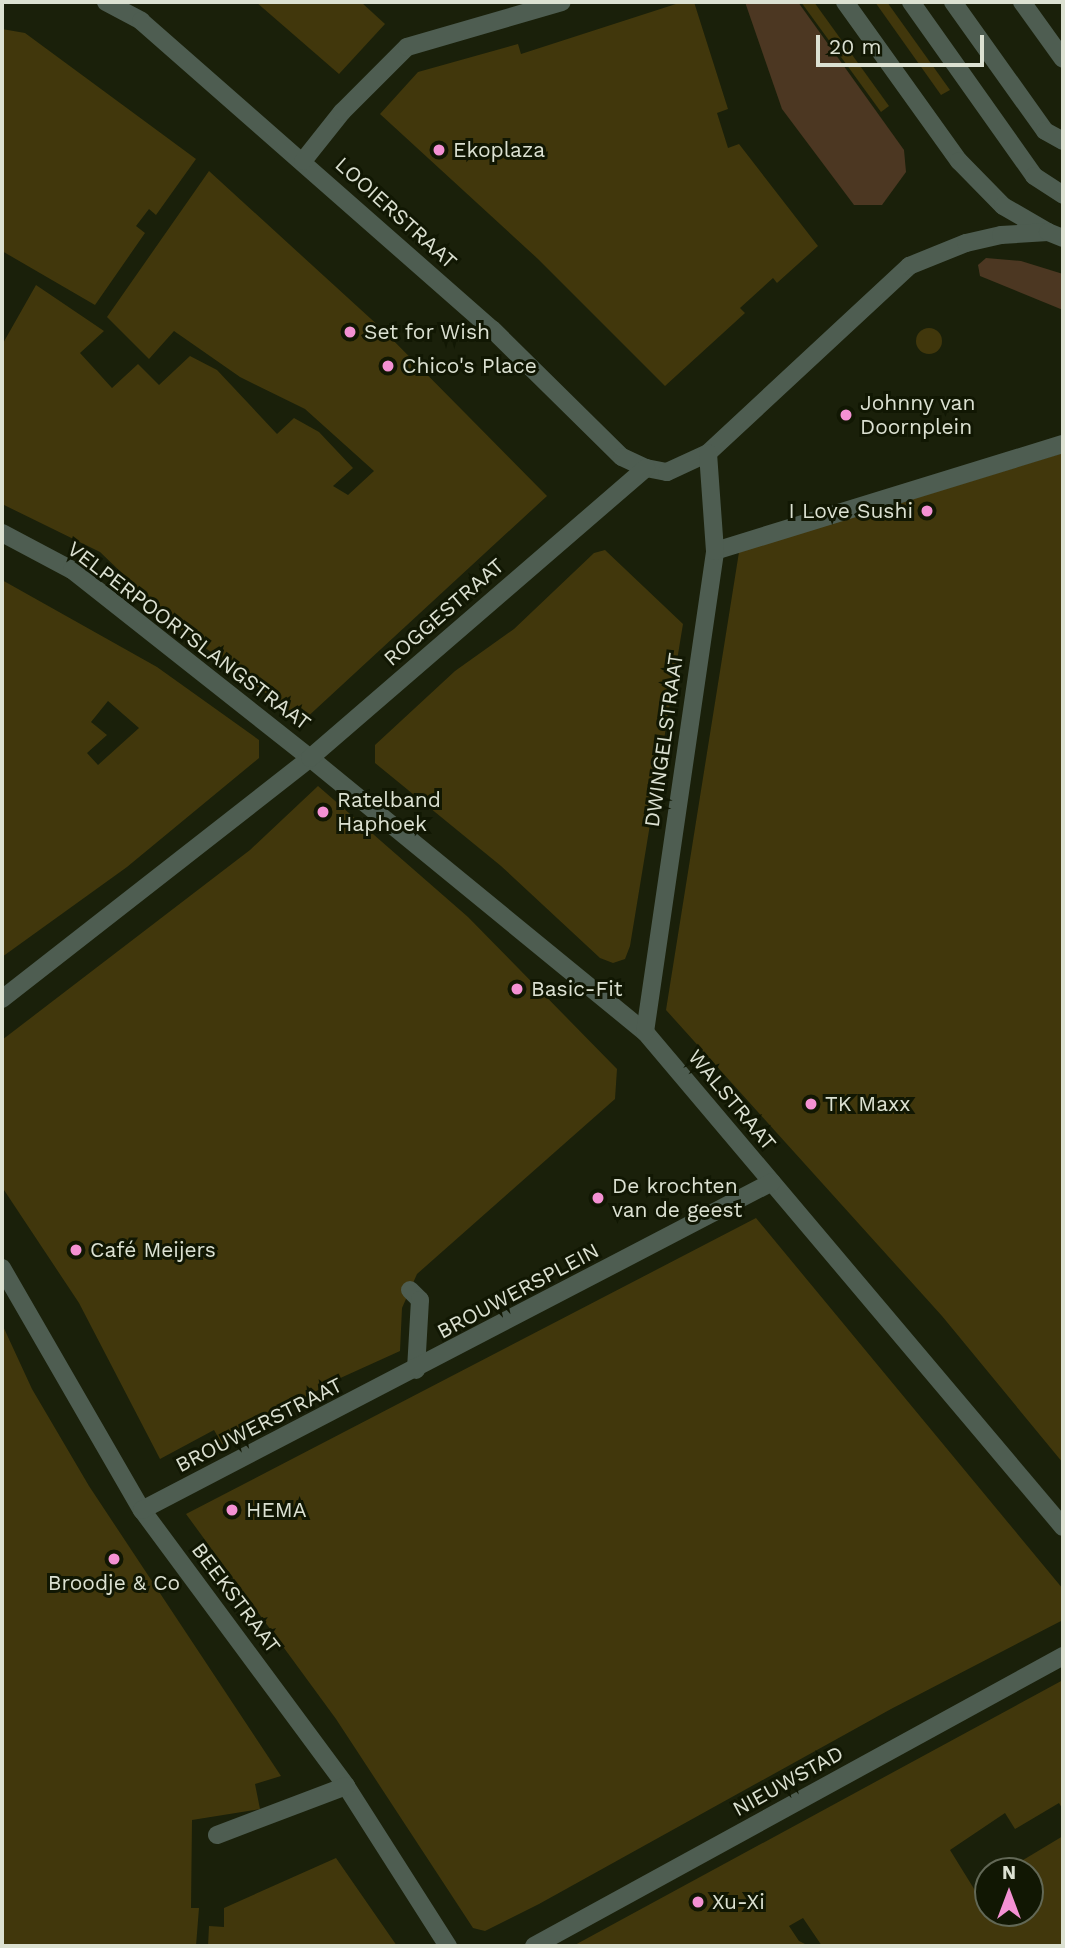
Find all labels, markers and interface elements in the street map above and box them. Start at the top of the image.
scale bar [820,21,988,65]
text: 20 m [829,34,881,59]
place label: Ekoplaza [453,137,545,163]
marker: Ekoplaza [431,142,447,158]
street label: LOOIERSTRAAT [330,152,462,274]
place label: Set for Wish [364,319,491,345]
marker: Set for Wish [342,324,358,340]
place label: Chico's Place [402,353,537,379]
marker: Chico's Place [380,358,396,374]
place label: Johnny van Doornplein [860,390,977,440]
marker: Johnny van Doornplein [838,407,854,423]
place label: I Love Sushi [789,498,913,524]
marker: I Love Sushi [919,503,935,519]
street label: VELPERPOORTSLANGSTRAAT [62,536,316,736]
street label: ROGGESTRAAT [379,553,509,671]
street label: DWINGELSTRAAT [639,651,689,829]
place label: Ratelband Haphoek [337,787,441,837]
marker: Ratelband Haphoek [315,804,331,820]
place label: Basic-Fit [531,976,623,1002]
marker: Basic-Fit [509,981,525,997]
street label: WALSTRAAT [683,1045,781,1155]
place label: TK Maxx [825,1091,911,1117]
marker: TK Maxx [803,1096,819,1112]
place label: De krochten van de geest [612,1173,742,1223]
marker: De krochten van de geest [590,1190,606,1206]
place label: Café Meijers [90,1237,216,1263]
street label: BROUWERSPLEIN [433,1238,603,1344]
marker: Café Meijers [68,1242,84,1258]
street label: BROUWERSTRAAT [171,1372,347,1478]
place label: HEMA [246,1497,307,1523]
marker: HEMA [224,1502,240,1518]
street label: BEEKSTRAAT [186,1538,286,1658]
marker: Broodje & Co [106,1551,122,1567]
place label: Broodje & Co [48,1570,180,1596]
street label: NIEUWSTAD [728,1740,848,1822]
north arrow [974,1857,1044,1927]
text: N [1002,1861,1016,1884]
place label: Xu-Xi [712,1889,765,1915]
marker: Xu-Xi [690,1894,706,1910]

